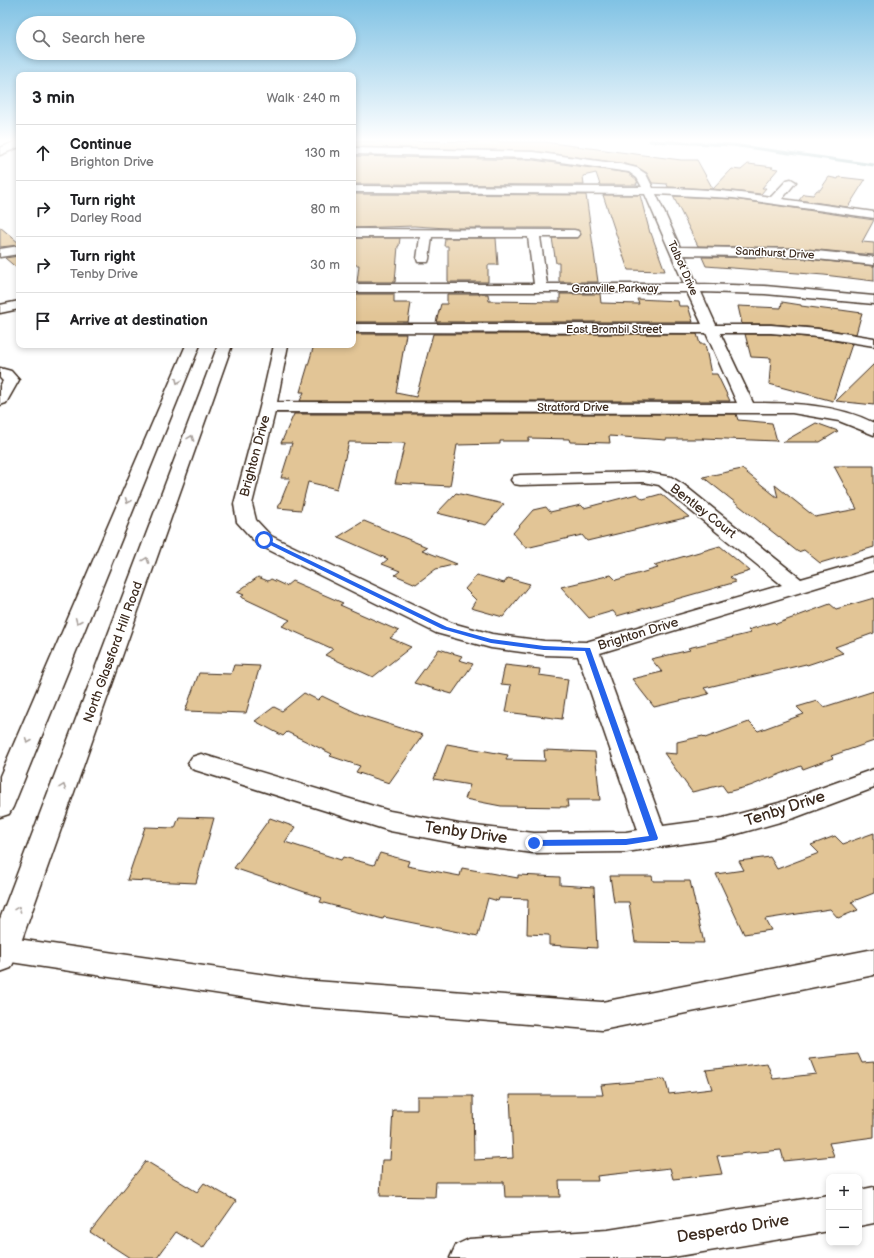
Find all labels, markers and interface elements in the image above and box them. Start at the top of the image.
search box [16,16,356,60]
icon: search [30,27,52,49]
text: Search here [62,29,145,48]
text: 3 min [32,88,75,108]
text: Walk · 240 m [266,90,340,106]
text: Continue [70,135,132,154]
icon: ahead [32,142,54,164]
text: 130 m [305,145,340,161]
text: Brighton Drive [70,154,154,170]
text: Turn right [70,191,135,210]
icon: right [32,198,54,220]
text: 80 m [311,201,340,217]
text: Darley Road [70,210,142,226]
street label: Talbot Drive [665,239,701,298]
street label: Sandhurst Drive [735,244,815,262]
text: Turn right [70,247,135,266]
icon: right [32,254,54,276]
text: 30 m [310,257,340,273]
text: Tenby Drive [70,266,138,282]
street label: Granville Parkway [571,282,659,295]
icon: arrive [32,310,54,332]
text: Arrive at destination [70,311,208,330]
street label: East Brombil Street [566,323,663,336]
one-way arrow [175,377,183,384]
street label: Stratford Drive [537,401,609,414]
street label: Brighton Drive [236,413,274,499]
one-way arrow [187,435,195,442]
street label: Bentley Court [667,480,739,542]
one-way arrow [125,496,133,504]
route start [255,531,273,549]
one-way arrow [142,557,150,564]
street label: North Glassford Hill Road [80,579,146,725]
street label: Brighton Drive [596,614,681,654]
one-way arrow [74,617,82,624]
one-way arrow [24,737,32,744]
one-way arrow [58,784,67,791]
street label: Tenby Drive [742,787,828,831]
street label: Tenby Drive [423,818,509,848]
route end [525,834,543,852]
one-way arrow [14,906,22,913]
map controls [826,1174,862,1246]
button: + [826,1174,862,1210]
button: − [826,1210,862,1246]
street label: Desperdo Drive [676,1211,791,1247]

